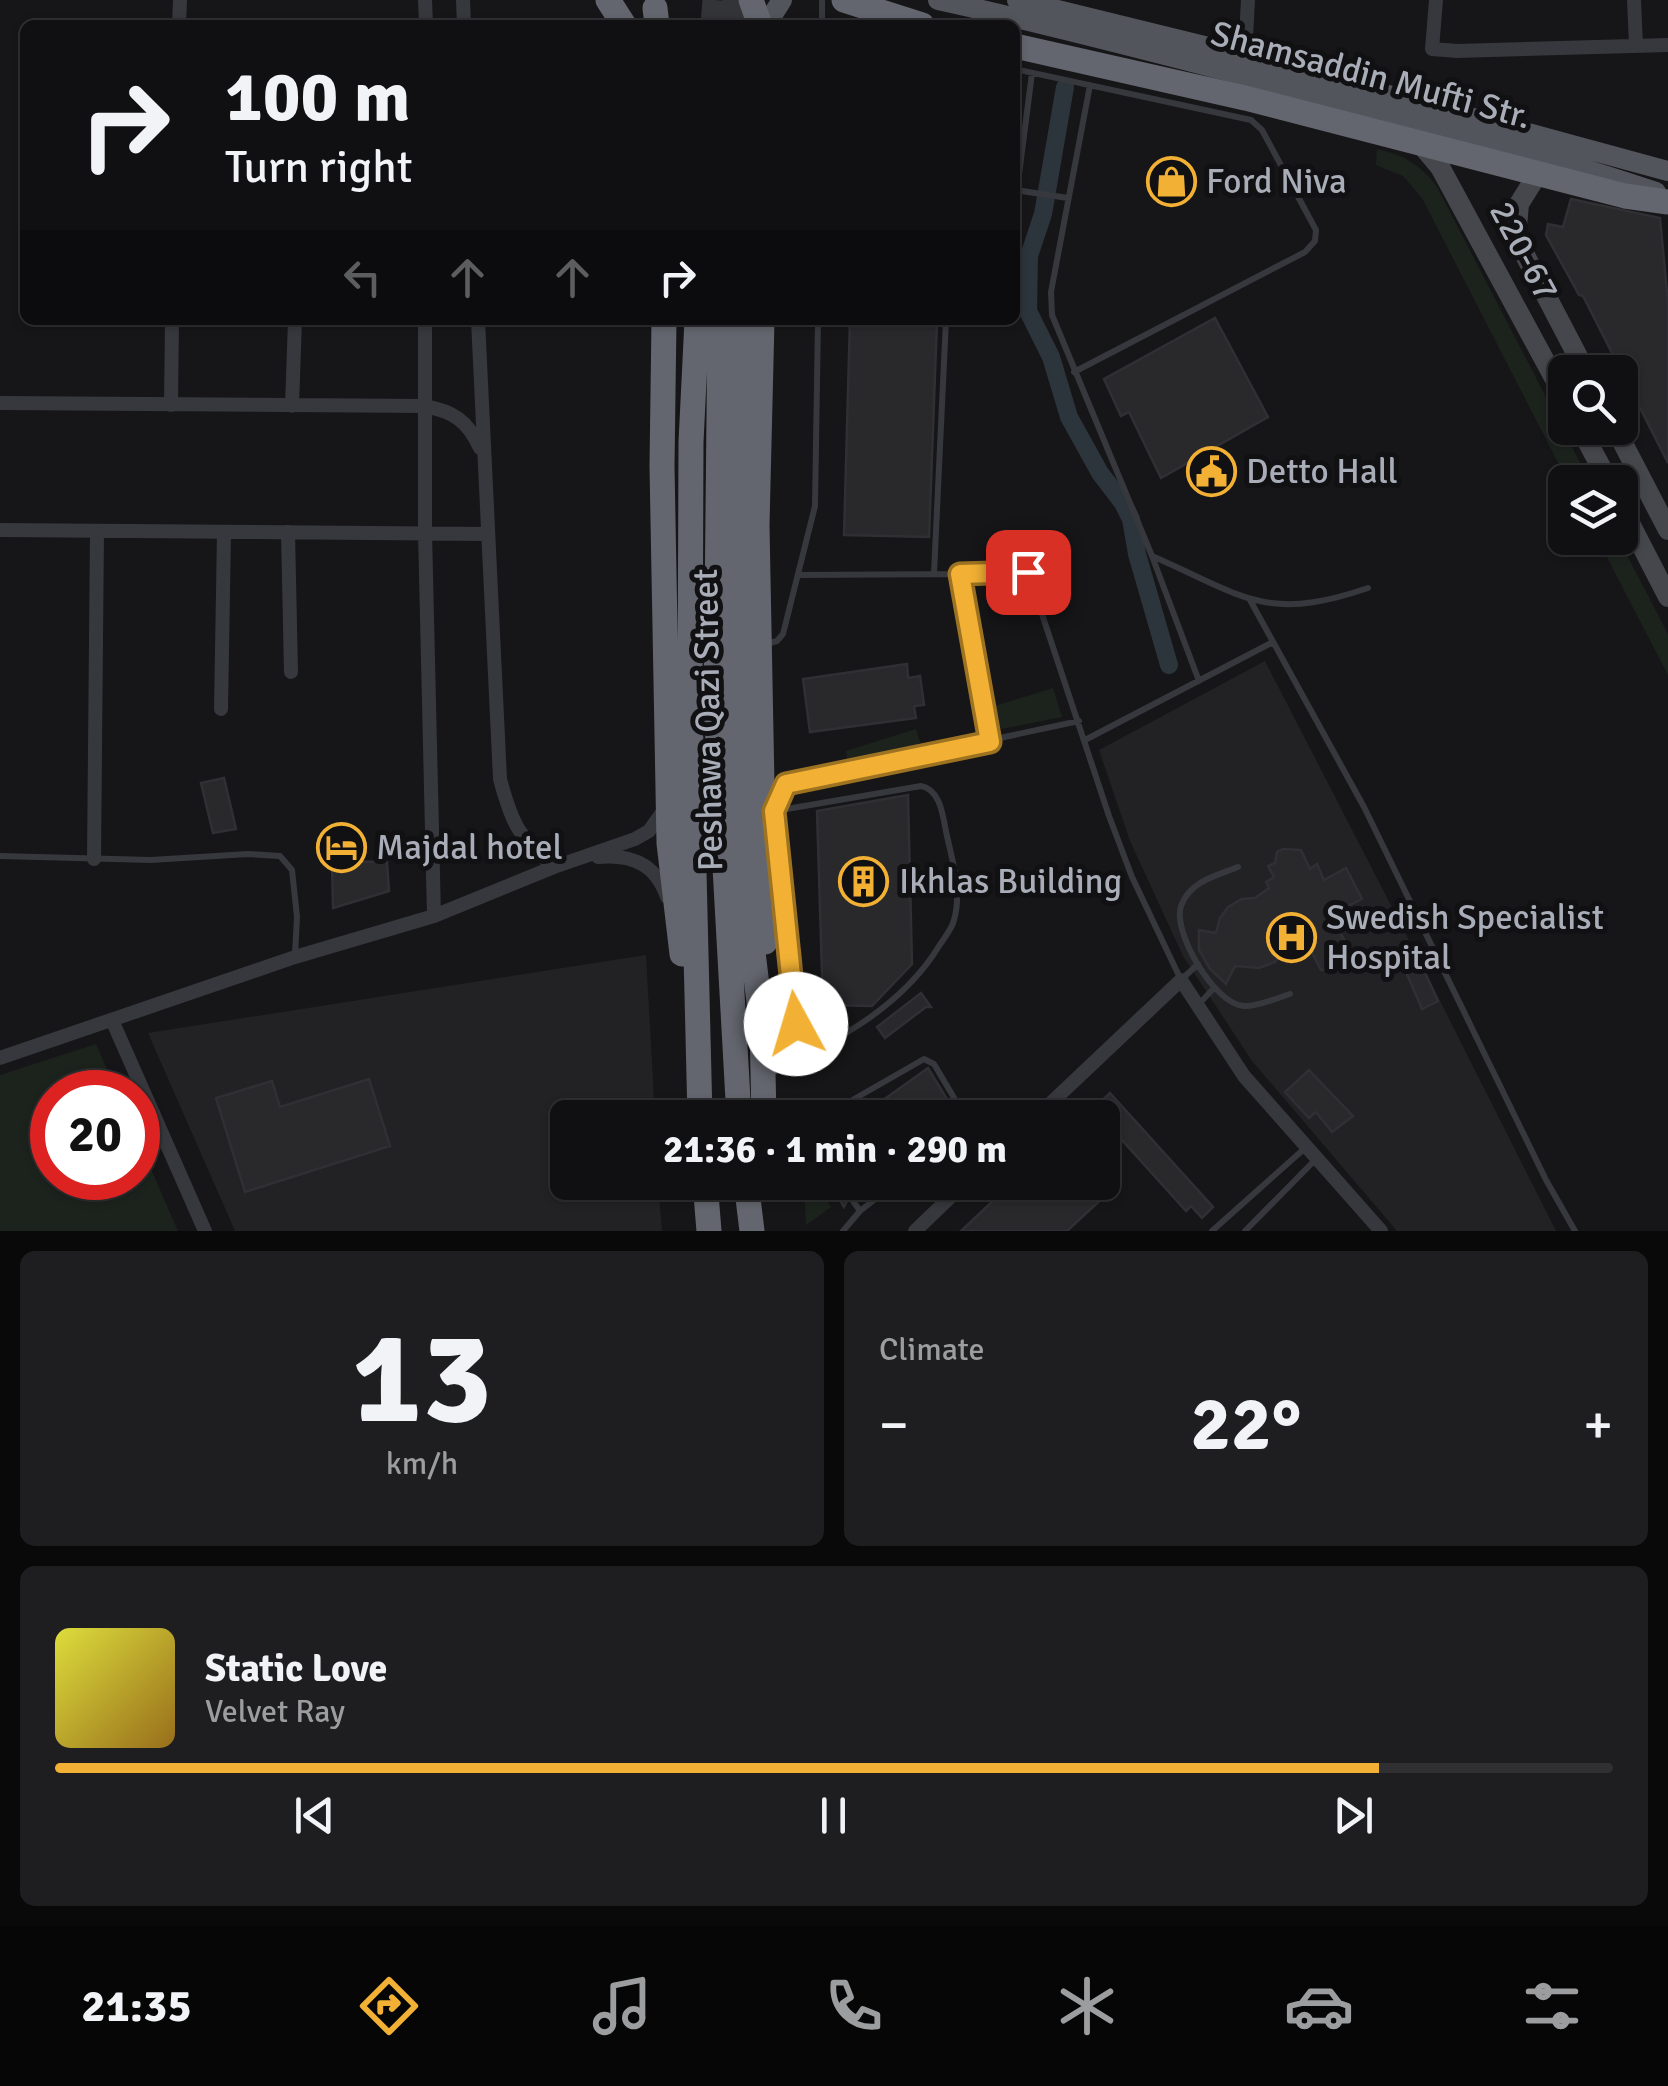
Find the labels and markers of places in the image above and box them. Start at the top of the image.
shop icon: Ford Niva [1145,155,1197,207]
place label: Ford Niva [1206,160,1347,203]
public building icon: Detto Hall [1185,445,1237,497]
place label: Detto Hall [1246,450,1398,493]
pin [986,530,1071,615]
hotel icon: Majdal hotel [315,821,367,873]
place label: Majdal hotel [376,826,563,869]
building icon: Ikhlas Building [838,855,890,907]
place label: Ikhlas Building [899,860,1122,903]
place label: Swedish Specialist Hospital [1326,896,1604,979]
hospital icon: Swedish Specialist Hospital [1265,911,1317,963]

